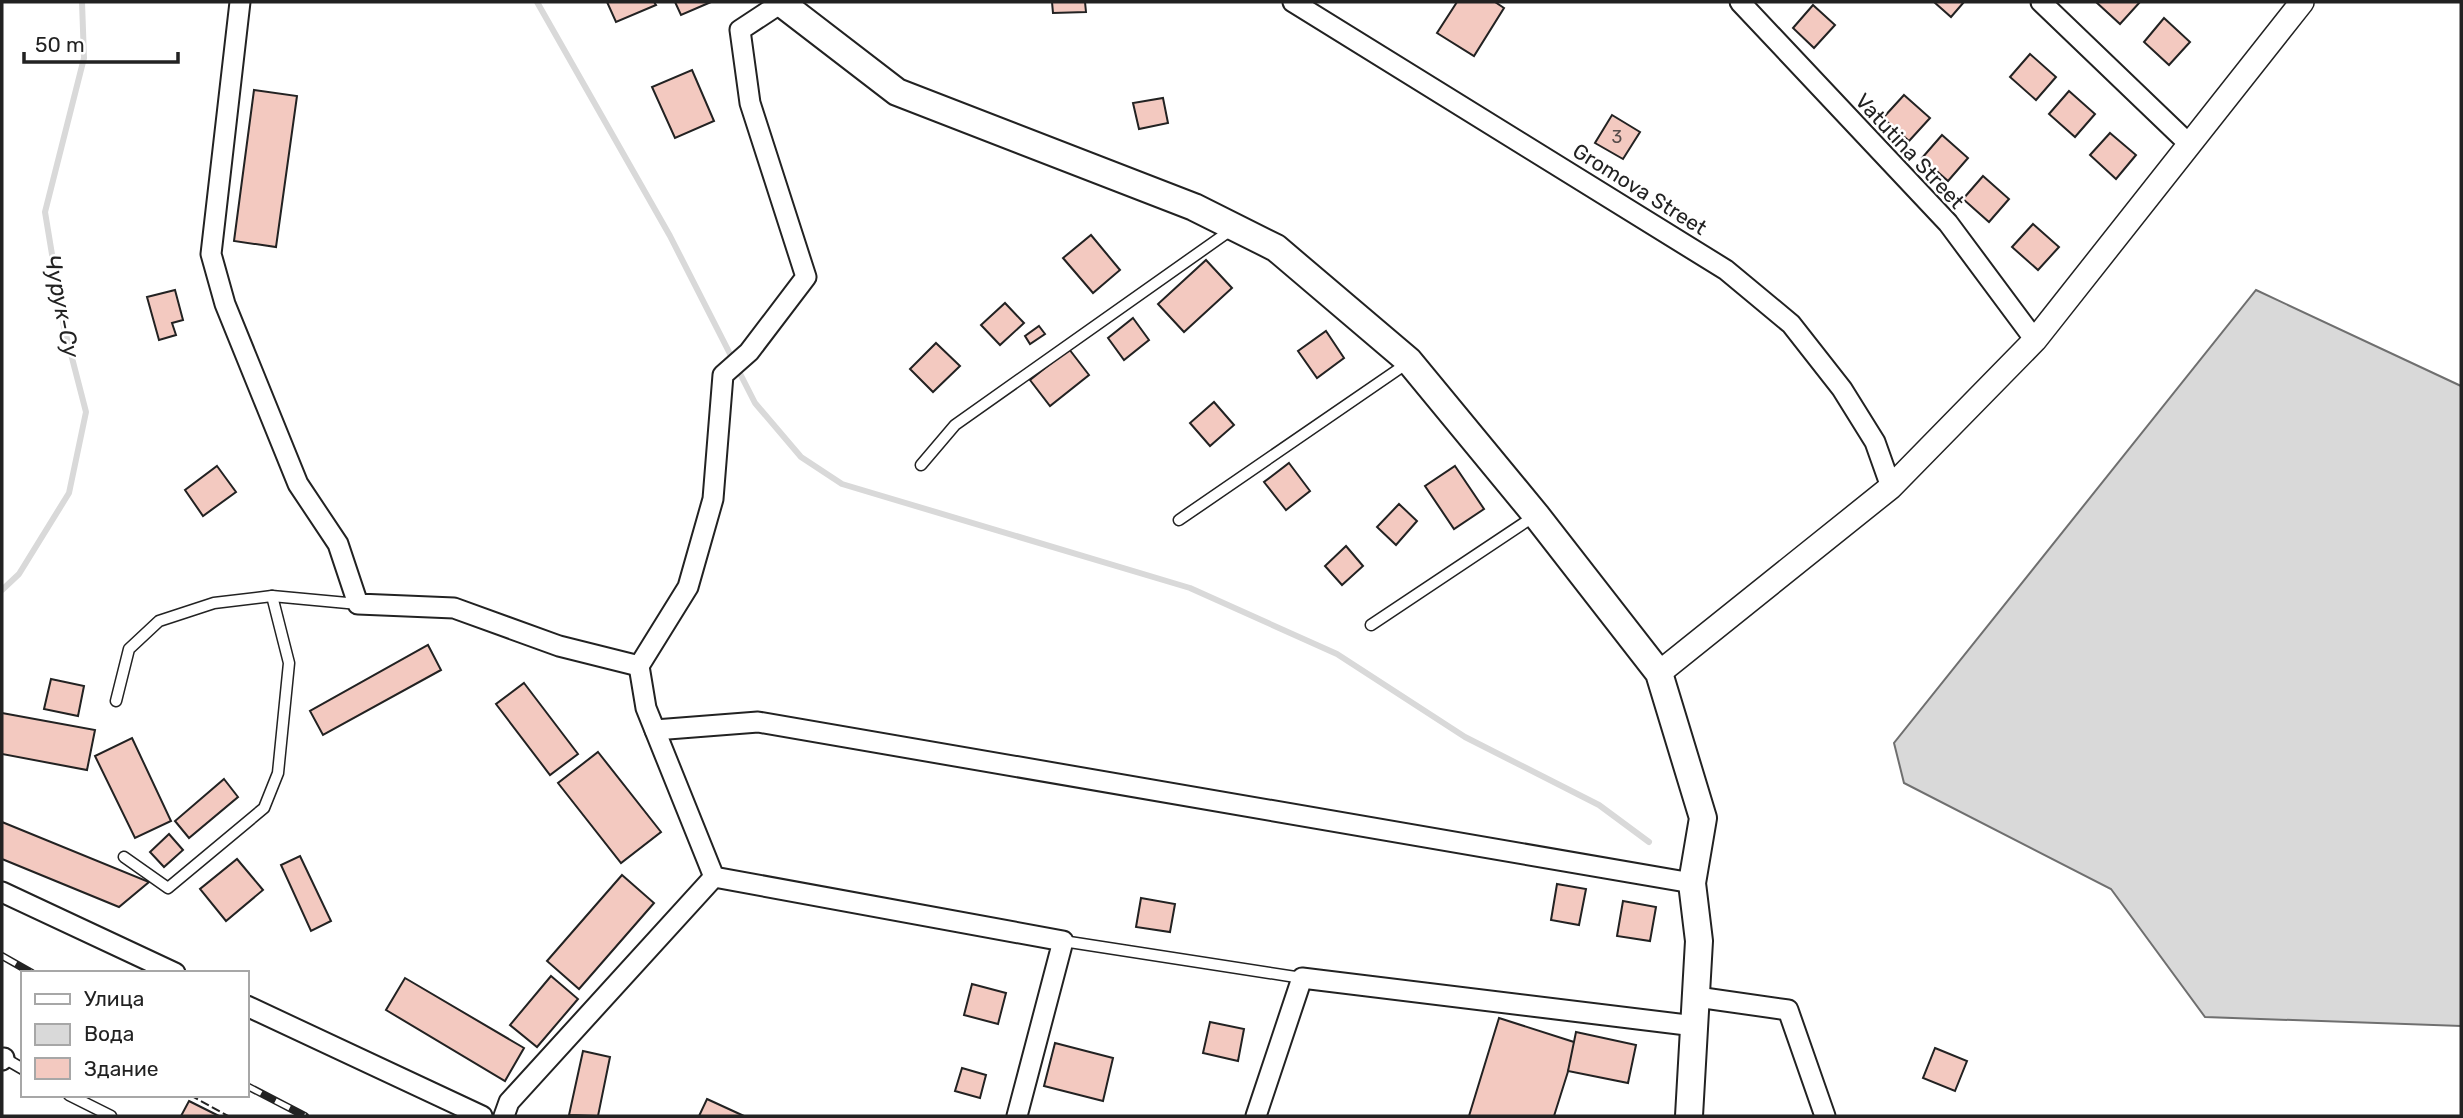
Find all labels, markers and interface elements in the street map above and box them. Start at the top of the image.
scale bar [24,21,178,65]
text: 50 m [35,32,85,57]
street label: Vatutina Street [1850,88,1970,214]
house number: 3 [1612,126,1622,148]
street label: Gromova Street [1568,138,1712,240]
water label: Чурук-Су [38,252,86,361]
legend [21,971,248,1097]
text: Улица [84,986,144,1011]
text: Вода [84,1021,134,1046]
text: Здание [84,1056,159,1081]

